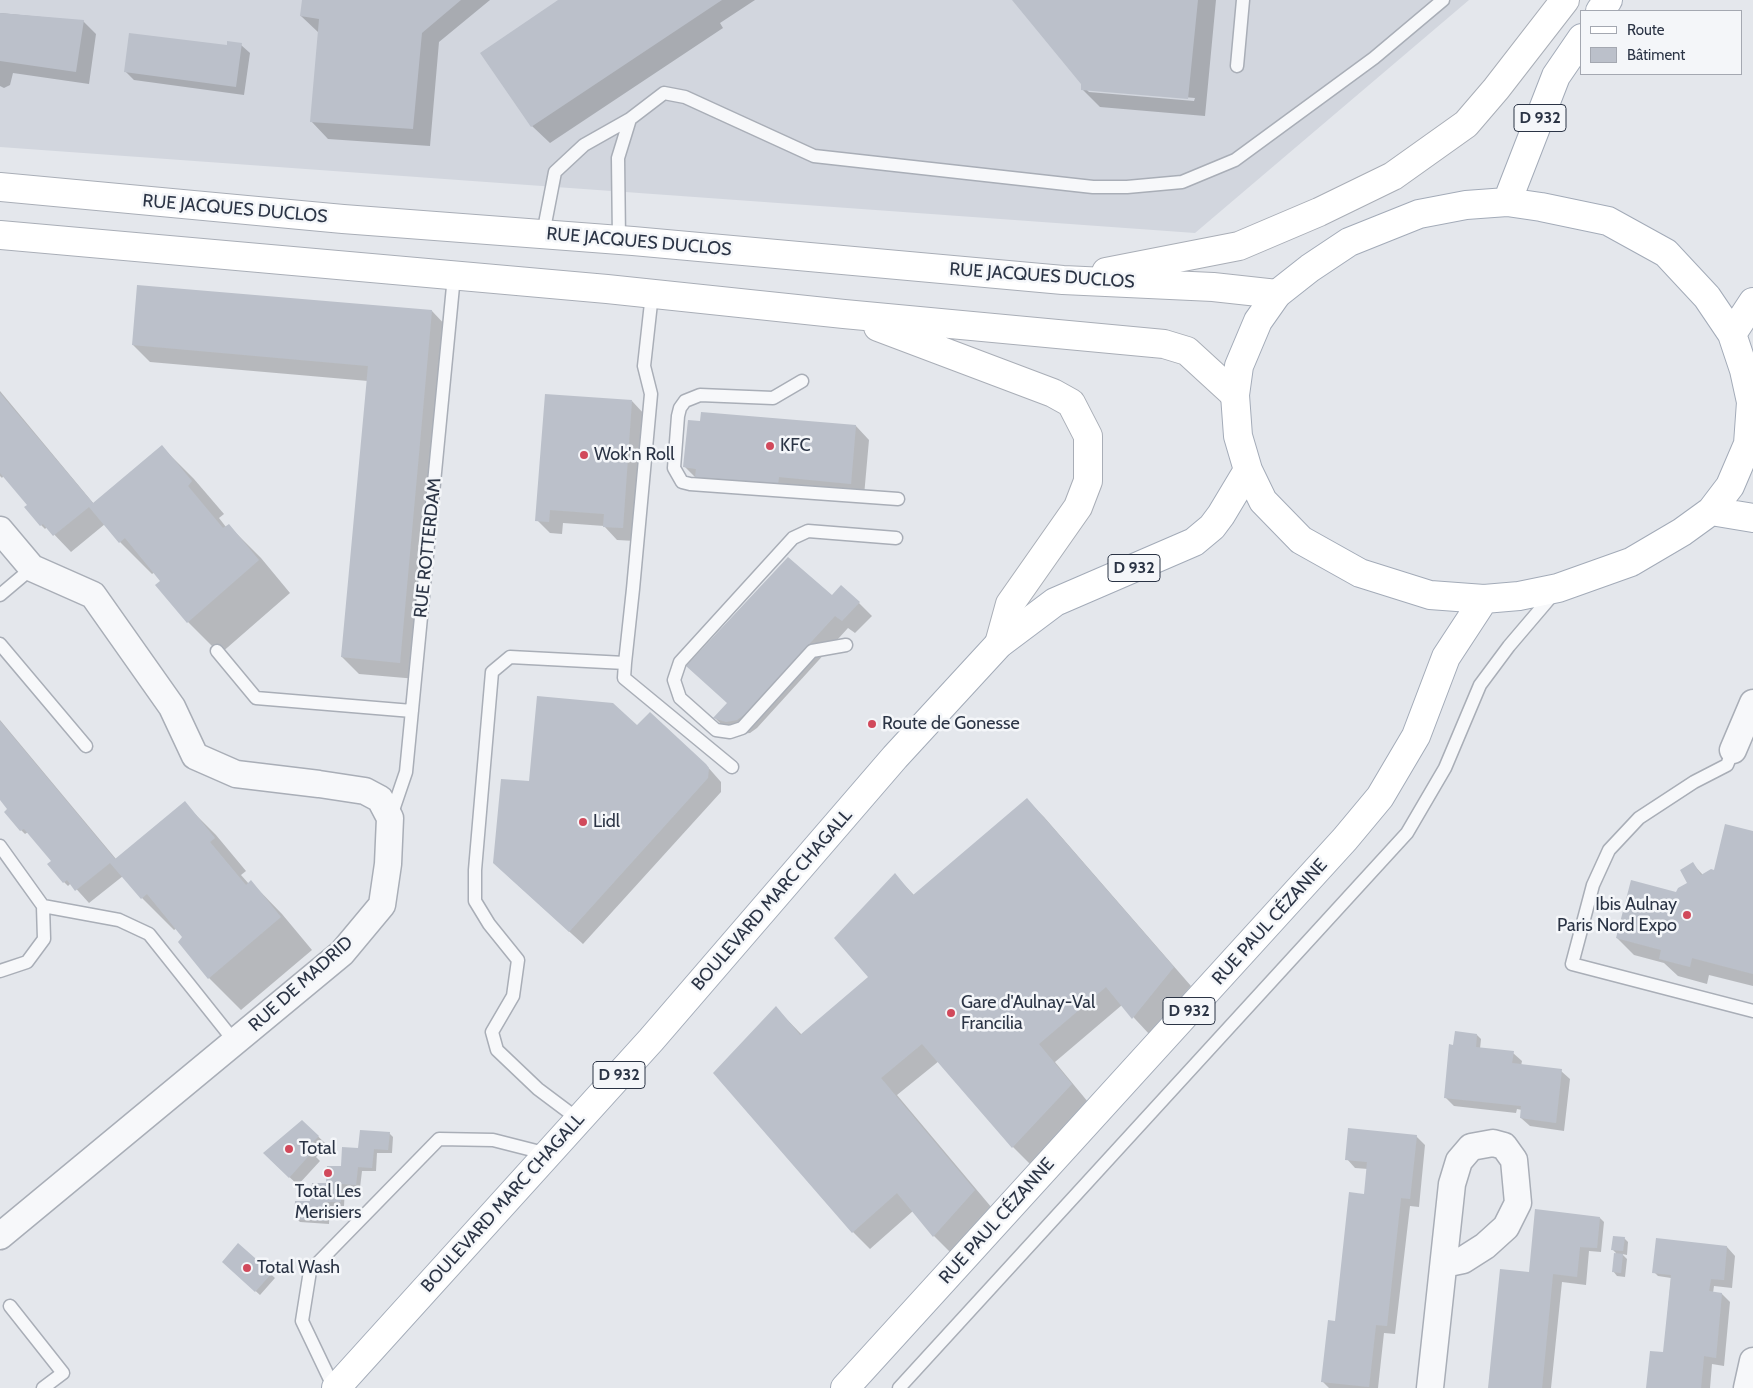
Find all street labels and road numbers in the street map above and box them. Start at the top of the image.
road number: D 932 [1514,105,1566,132]
street label: RUE JACQUES DUCLOS [142,190,328,228]
street label: RUE JACQUES DUCLOS [546,223,732,261]
street label: RUE JACQUES DUCLOS [949,259,1135,293]
street label: RUE ROTTERDAM [410,477,446,619]
road number: D 932 [1108,554,1160,582]
street label: BOULEVARD MARC CHAGALL [687,805,857,995]
street label: RUE PAUL CÉZANNE [1208,855,1332,989]
street label: RUE DE MADRID [245,932,357,1036]
road number: D 932 [1163,998,1215,1024]
road number: D 932 [593,1062,645,1088]
street label: BOULEVARD MARC CHAGALL [417,1109,589,1297]
street label: RUE PAUL CÉZANNE [935,1154,1059,1288]

